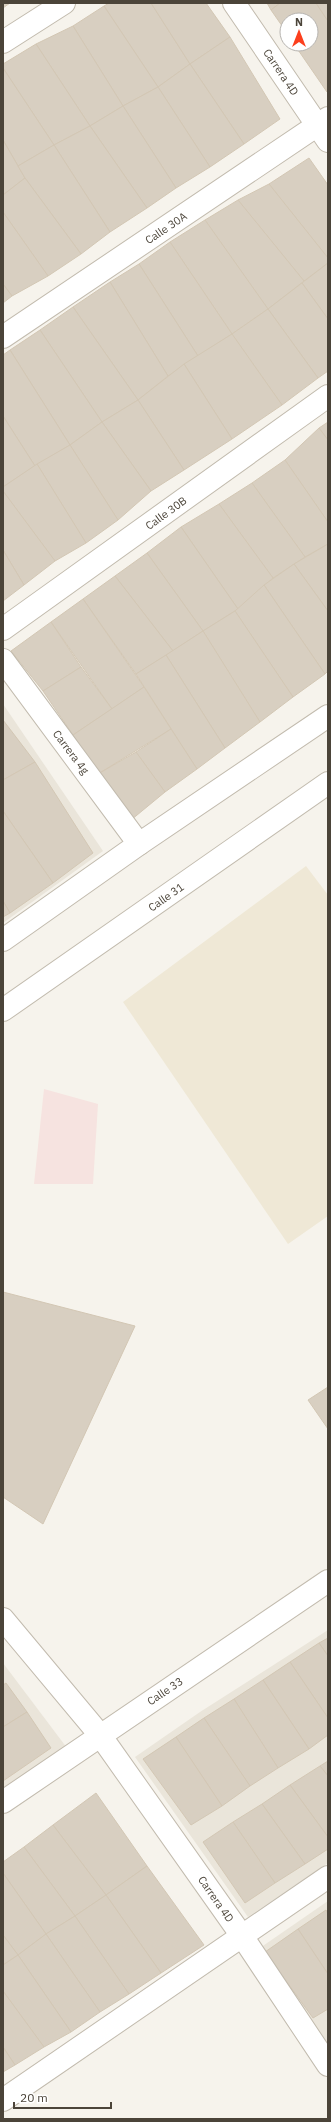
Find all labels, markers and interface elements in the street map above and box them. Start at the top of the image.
north arrow [279,12,319,52]
text: N [295,15,303,29]
street label: Carrera 4D [260,46,302,98]
street label: Calle 30A [142,209,190,247]
street label: Calle 30B [143,493,189,533]
street label: Carrera 4g [50,727,92,777]
street label: Calle 31 [145,879,187,914]
street label: Calle 33 [144,1674,186,1708]
street label: Carrera 4D [195,1873,237,1925]
scale bar [14,2084,111,2110]
text: 20 m [20,2090,48,2105]

